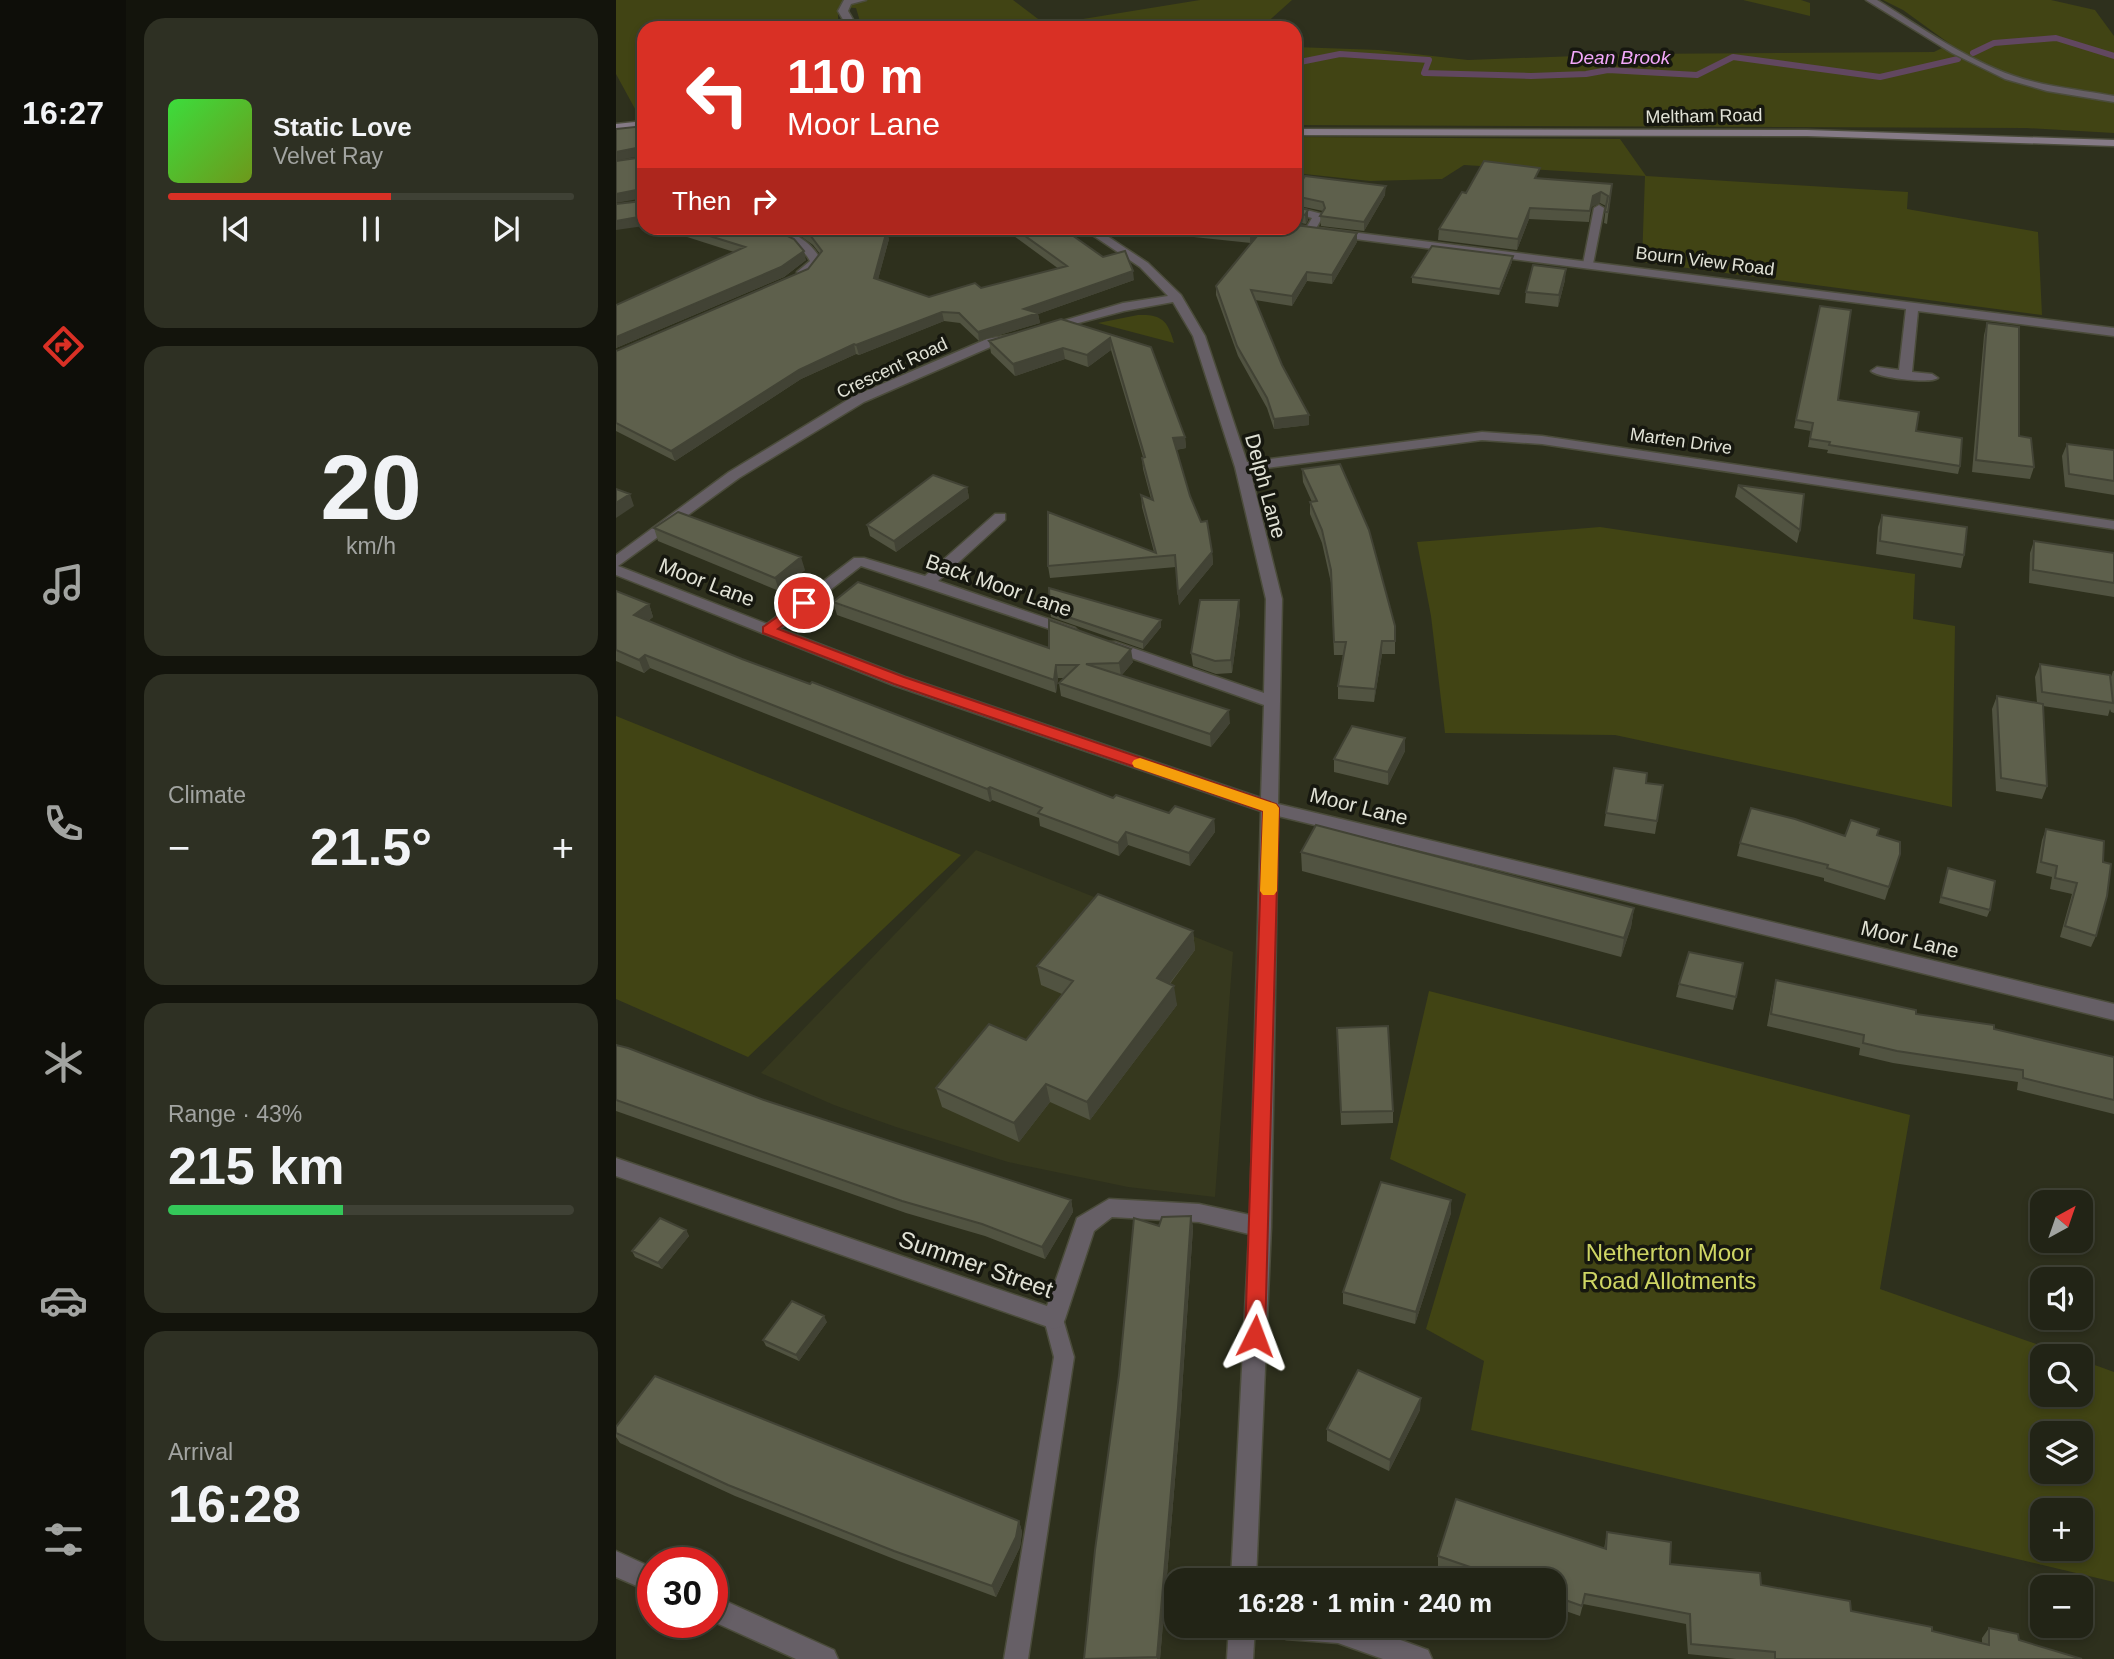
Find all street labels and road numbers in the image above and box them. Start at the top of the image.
street label: Meltham Road [1645,105,1763,127]
street label: Bourn View Road [1634,243,1776,279]
street label: Crescent Road [833,334,951,402]
street label: Marten Drive [1629,424,1733,458]
street label: Delph Lane [1241,431,1291,541]
street label: Back Moor Lane [923,549,1075,621]
street label: Moor Lane [656,553,758,611]
street label: Moor Lane [1308,783,1410,829]
street label: Moor Lane [1859,916,1961,962]
street label: Summer Street [895,1225,1057,1303]

